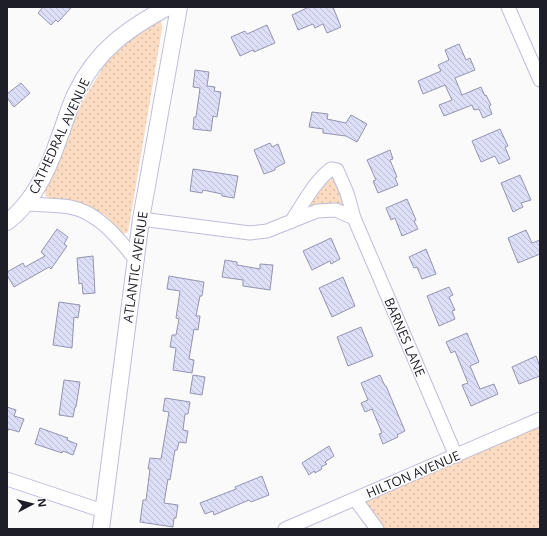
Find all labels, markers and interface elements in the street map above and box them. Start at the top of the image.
street label: CATHEDRAL AVENUE [24,75,94,197]
street label: ATLANTIC AVENUE [118,210,152,324]
street label: BARNES LANE [380,295,430,379]
street label: HILTON AVENUE [363,446,463,502]
north arrow [12,484,52,524]
text: N [34,497,50,508]

